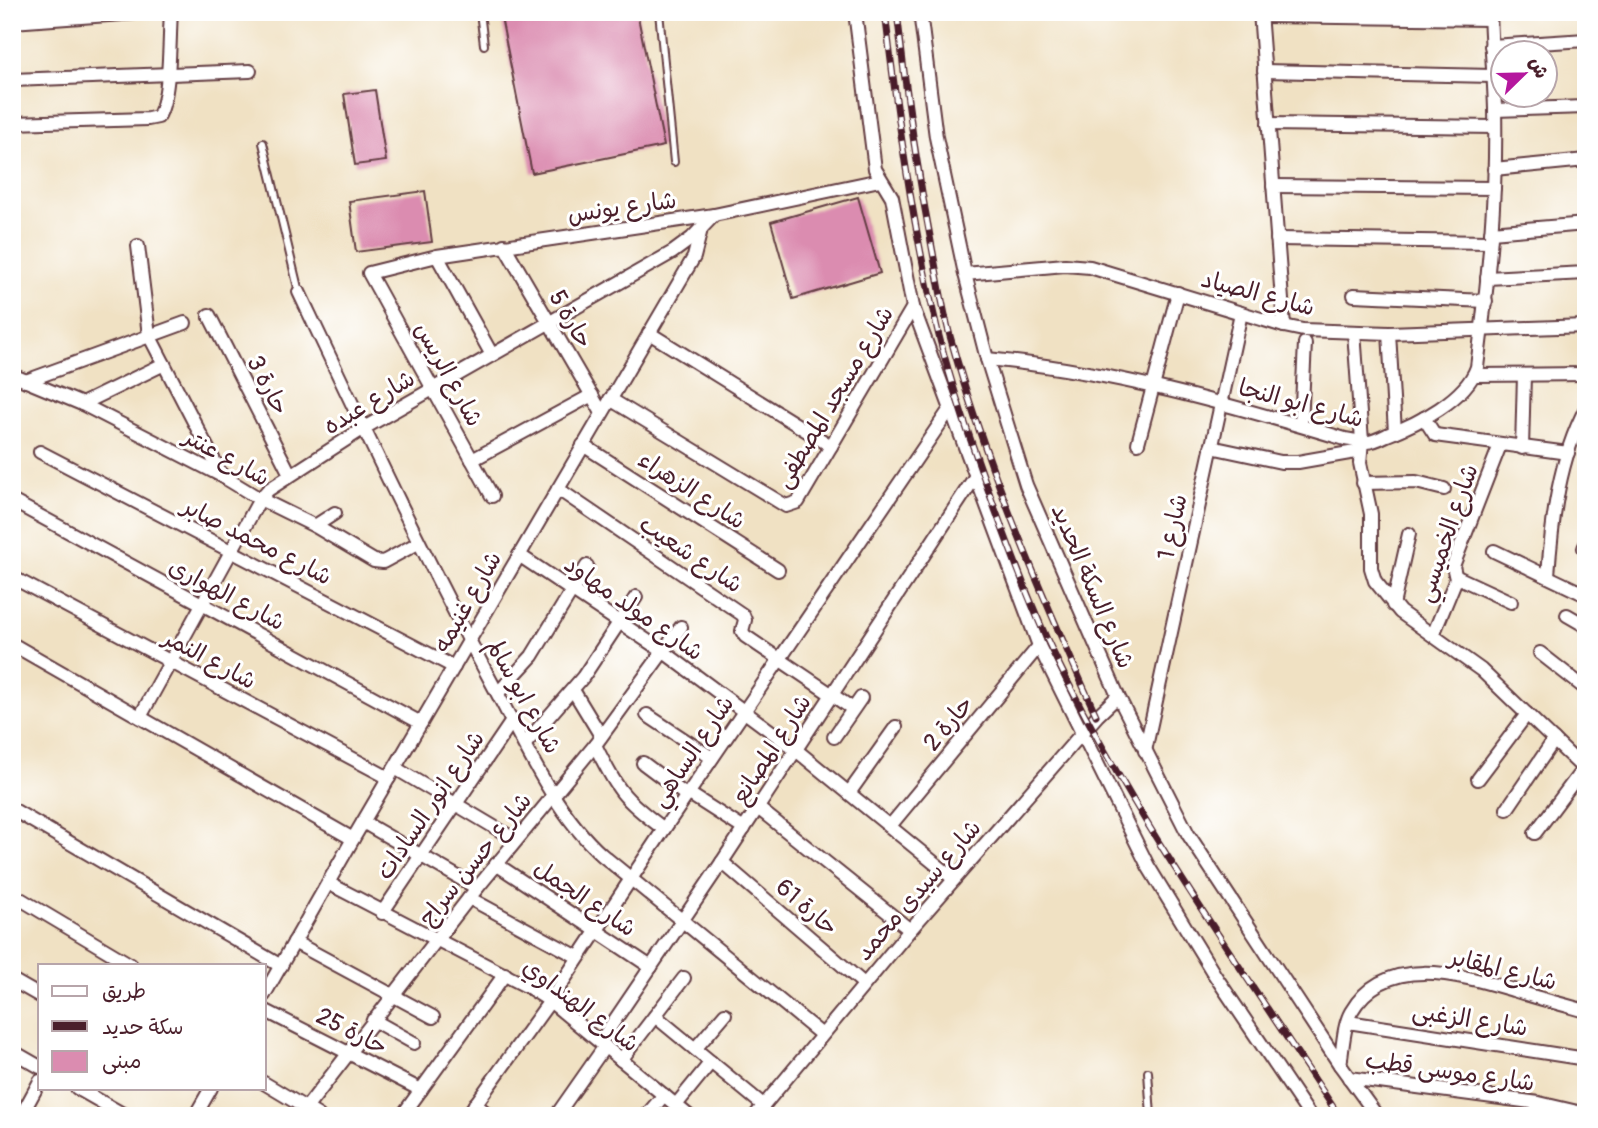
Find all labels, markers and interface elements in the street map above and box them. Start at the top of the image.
north arrow [1490,38,1560,108]
text: ش [1524,53,1554,82]
street label: شارع يونس [566,186,679,231]
street label: شارع الصياد [1197,264,1318,324]
street label: حارة 5 [542,285,599,354]
street label: شارع مسجد المصطفى [769,301,902,494]
street label: شارع الريس [406,317,489,432]
street label: حارة 3 [240,351,295,420]
street label: شارع عبده [318,364,421,443]
street label: شارع ابو النجا [1235,373,1367,436]
street label: شارع عنتر [176,421,275,495]
street label: شارع الزهراء [632,445,751,538]
street label: شارع الخميسي [1410,460,1490,608]
street label: شارع محمد صابر [174,490,337,593]
street label: شارع 1 [1151,492,1196,563]
street label: شارع السكة الحديد [1043,500,1140,674]
street label: شارع شعيب [632,509,748,601]
street label: شارع غنيمه [427,546,510,659]
street label: شارع مولد مهاود [557,550,709,669]
street label: شارع الهوارى [163,552,290,639]
street label: شارع النمر [156,622,261,698]
street label: شارع ابو سالم [477,633,567,760]
street label: شارع المصانع [725,689,819,811]
street label: شارع الساهي [645,690,745,816]
street label: حارة 2 [917,690,980,757]
street label: شارع انور السادات [370,725,493,886]
street label: شارع حسن سراج [413,787,540,933]
street label: شارع سيدى محمد [849,814,989,968]
street label: شارع الجمل [527,854,641,945]
street label: حارة 61 [770,873,844,942]
street label: شارع المقابر [1443,942,1560,999]
street label: شارع الهنداوي [516,952,645,1060]
legend [38,964,266,1090]
text: طريق [102,978,146,1005]
street label: شارع الزغبى [1410,996,1530,1045]
street label: حارة 25 [311,1001,392,1062]
text: سكة حديد [102,1014,183,1041]
street label: شارع موسى قطب [1363,1045,1537,1100]
text: مبنى [102,1048,141,1075]

